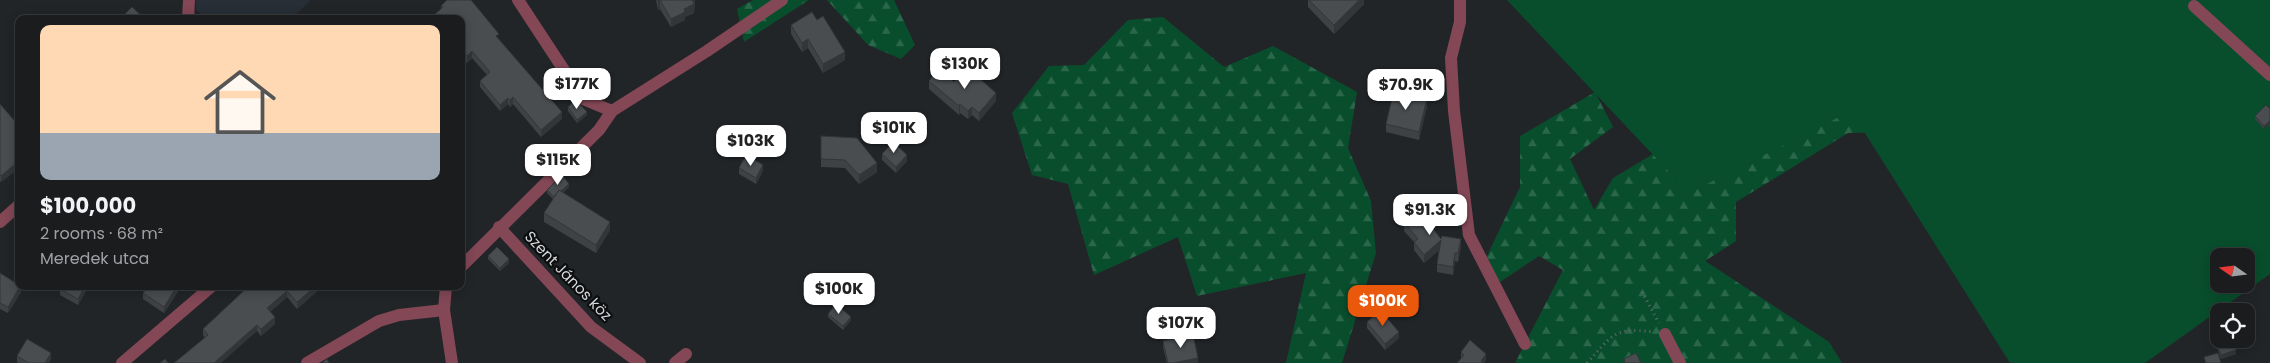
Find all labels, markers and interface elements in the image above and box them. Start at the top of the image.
pin: $130K [930,48,1000,90]
text: $130K [941,52,989,75]
icon: home [195,57,285,147]
pin: $177K [542,68,612,110]
pin: $70.9K [1365,68,1447,111]
text: $177K [555,72,599,95]
text: $70.9K [1378,73,1434,96]
pin: $101K [859,112,929,154]
text: $101K [872,116,916,139]
pin: $103K [716,124,786,167]
text: $103K [727,129,775,152]
pin: $115K [523,144,593,186]
text: $115K [536,148,580,171]
text: $100,000 [40,191,136,220]
pin: $91.3K [1389,194,1471,236]
text: $91.3K [1404,198,1456,221]
text: 2 rooms · 68 m² [40,222,163,245]
street label: Szent János köz [520,226,617,325]
text: Meredek utca [40,247,149,270]
north arrow [2210,248,2255,292]
map controls [2210,248,2255,348]
pin: $100K [804,272,874,315]
text: $100K [815,277,863,300]
pin: $100K [1348,284,1418,327]
text: $100K [1359,289,1407,312]
button: locate [2210,303,2255,348]
pin: $107K [1146,306,1216,349]
text: $107K [1158,311,1204,334]

